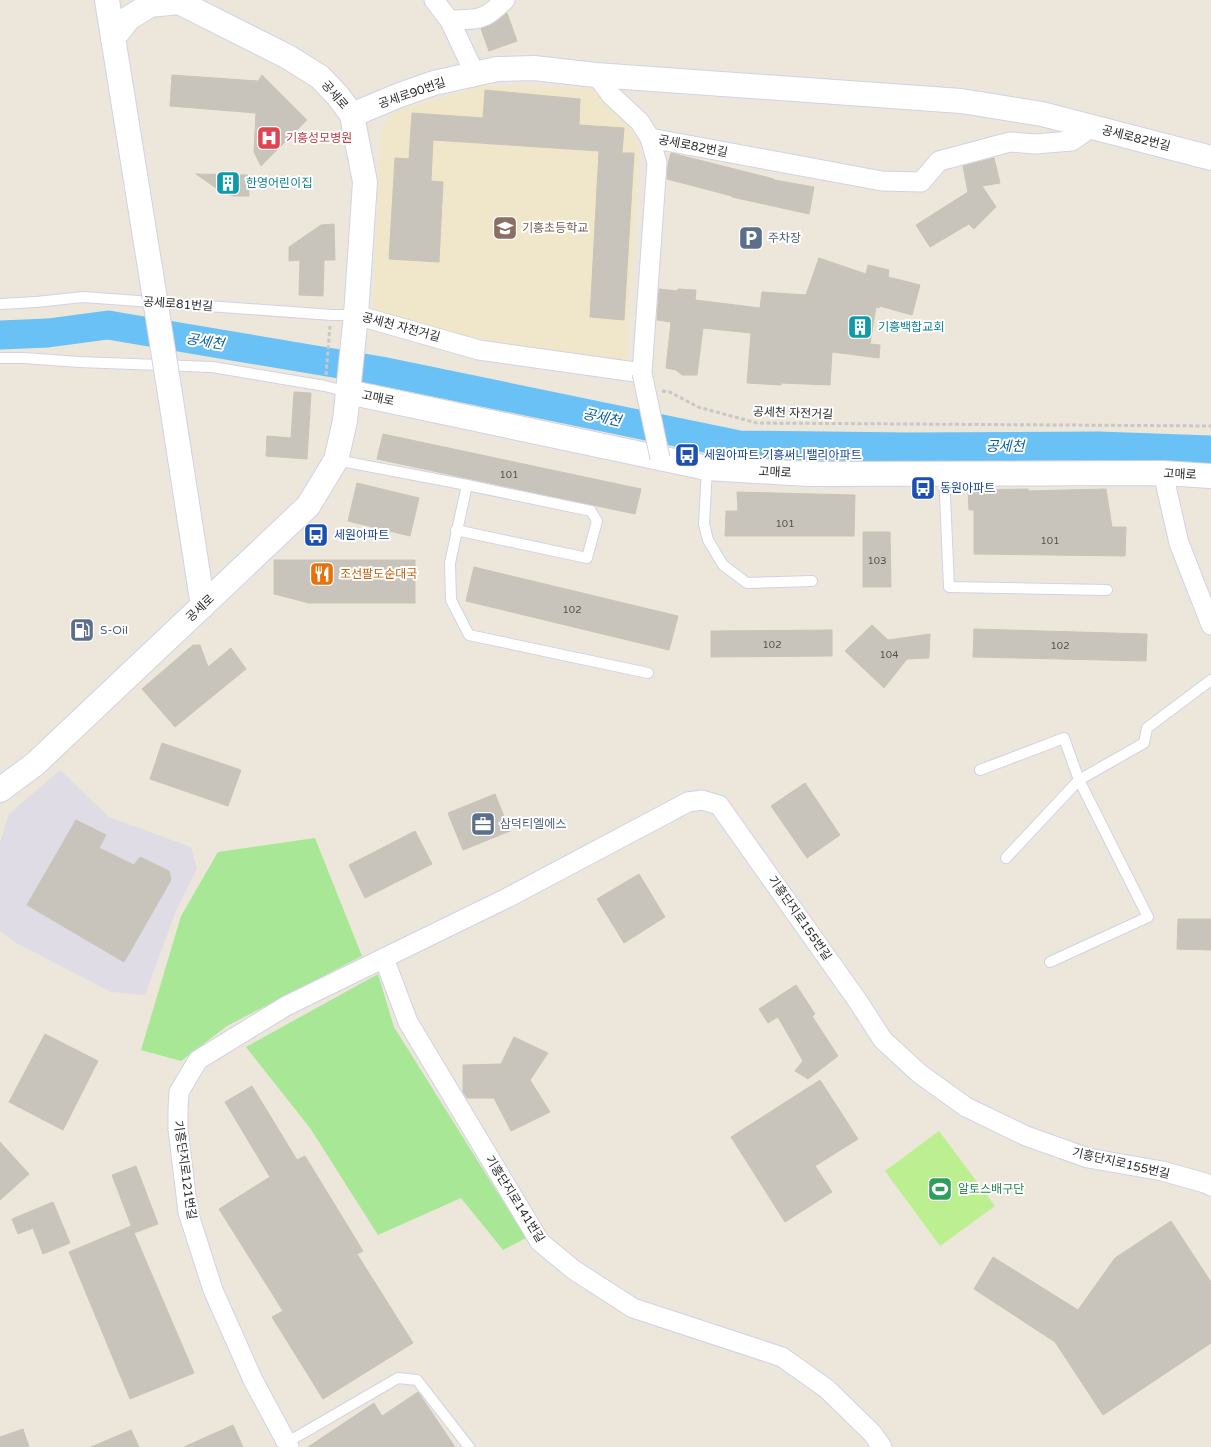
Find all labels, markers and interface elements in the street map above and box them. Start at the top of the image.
street label: 공세로90번길 [376,75,448,111]
street label: 공세로 [319,78,351,112]
street label: 공세로82번길 [1100,123,1172,153]
hospital icon: 기흥성모병원 [256,125,282,151]
place label: 기흥성모병원 [286,131,352,145]
street label: 공세로82번길 [657,132,729,160]
building icon: 한영어린이집 [215,170,241,196]
place label: 한영어린이집 [246,176,312,190]
school or university icon: 기흥초등학교 [492,215,518,241]
place label: 기흥초등학교 [522,221,588,235]
parking icon: 주차장 [738,225,764,251]
place label: 주차장 [768,231,801,245]
street label: 공세로81번길 [142,295,214,313]
street label: 공세천 자전거길 [360,310,442,344]
building icon: 기흥백합교회 [847,314,873,340]
place label: 기흥백합교회 [878,320,944,334]
water label: 공세천 [185,330,226,353]
street label: 고매로 [360,388,396,408]
water label: 공세천 [581,405,624,430]
street label: 공세천 자전거길 [753,405,833,421]
water label: 공세천 [986,438,1025,455]
bus stop icon: 세원아파트.기흥써니밸리아파트 [674,442,700,468]
place label: 세원아파트.기흥써니밸리아파트 [704,448,862,462]
street label: 고매로 [758,464,792,480]
street label: 고매로 [1163,466,1197,482]
house number: 101 [500,469,518,481]
bus stop icon: 동원아파트 [910,475,936,501]
place label: 동원아파트 [940,481,995,495]
house number: 101 [776,518,794,530]
bus stop icon: 세원아파트 [303,522,329,548]
place label: 세원아파트 [334,528,389,542]
house number: 101 [1041,535,1059,547]
house number: 103 [868,555,886,567]
restaurant icon: 조선팔도순대국 [309,561,335,587]
place label: 조선팔도순대국 [340,567,417,581]
street label: 공세로 [183,592,217,624]
house number: 102 [563,604,581,616]
fuel station icon: S-Oil [69,617,95,643]
place label: S-Oil [100,623,128,637]
house number: 102 [763,639,781,651]
house number: 102 [1051,640,1069,652]
house number: 104 [880,649,898,661]
office icon: 삼덕티엘에스 [470,811,496,837]
place label: 삼덕티엘에스 [500,817,566,831]
street label: 기흥단지로155번길 [766,873,834,963]
street label: 기흥단지로121번길 [171,1120,199,1220]
street label: 기흥단지로155번길 [1071,1145,1171,1181]
street label: 기흥단지로141번길 [483,1153,547,1245]
sports icon: 알토스배구단 [927,1176,953,1202]
place label: 알토스배구단 [958,1182,1024,1196]

